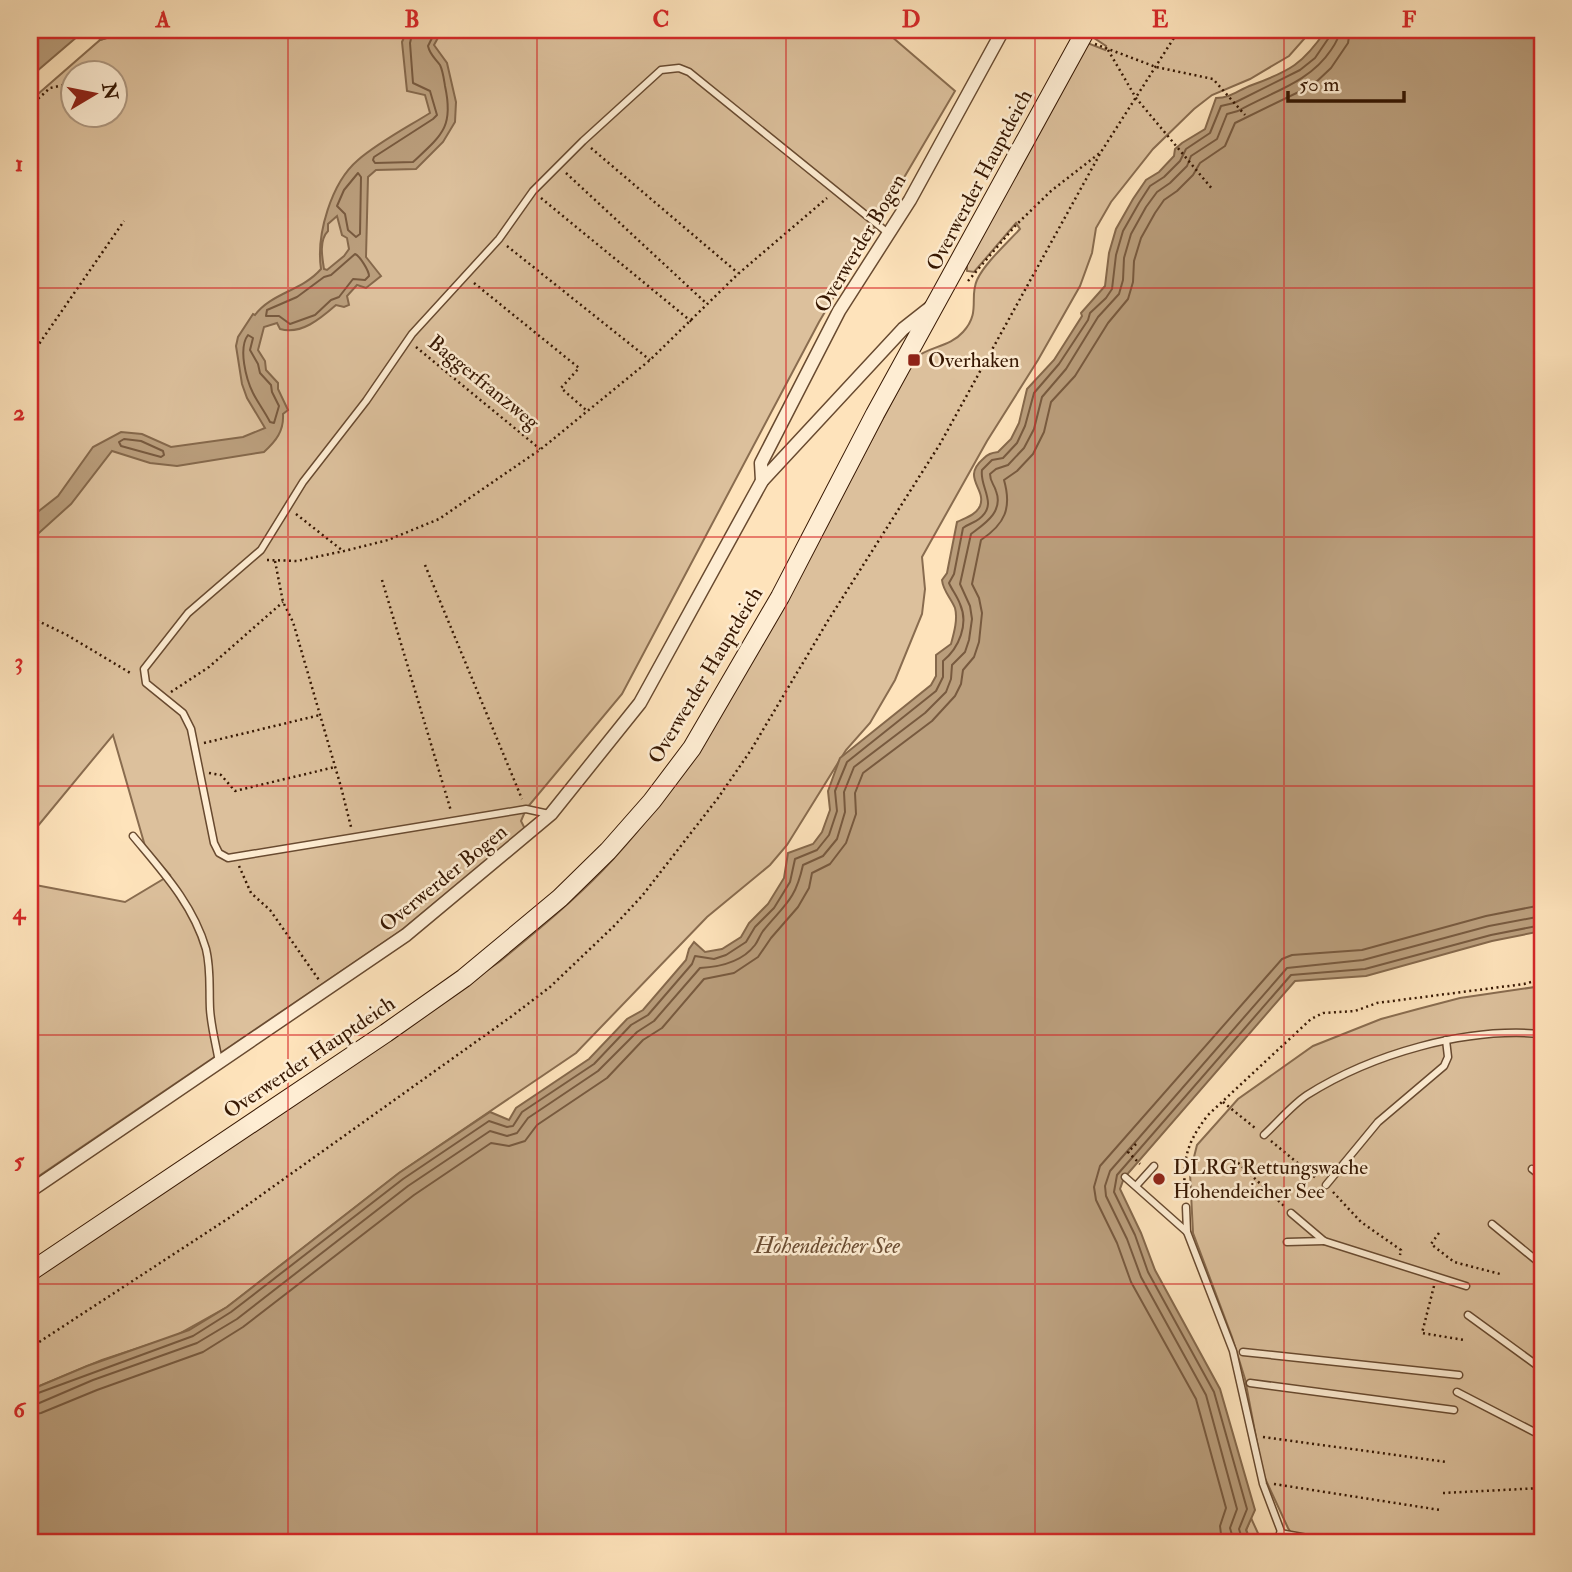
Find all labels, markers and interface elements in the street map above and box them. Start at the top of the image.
text: A [155,5,171,34]
text: B [404,5,420,34]
text: C [653,5,669,34]
text: D [902,5,920,34]
text: E [1152,5,1169,34]
text: F [1402,5,1417,34]
north arrow [60,60,130,130]
scale bar [1288,60,1404,104]
text: 50 m [1299,71,1340,98]
text: N [96,80,123,103]
street label: Overwerder Hauptdeich [920,85,1039,275]
text: 1 [15,149,23,178]
street label: Overwerder Bogen [808,169,913,318]
street label: Baggerfranzweg [422,329,545,436]
place label: Overhaken [928,347,1020,374]
marker: Overhaken [906,352,922,368]
text: 2 [13,398,25,427]
street label: Overwerder Hauptdeich [642,582,769,769]
text: 3 [15,647,23,676]
street label: Overwerder Bogen [374,818,513,938]
text: 4 [12,897,27,926]
street label: Overwerder Hauptdeich [218,990,400,1125]
text: 5 [14,1146,25,1175]
place label: DLRG Rettungswache Hohendeicher See [1173,1154,1368,1205]
marker: DLRG Rettungswache Hohendeicher See [1151,1171,1167,1187]
water label: Hohendeicher See [753,1231,900,1260]
text: 6 [13,1395,27,1424]

